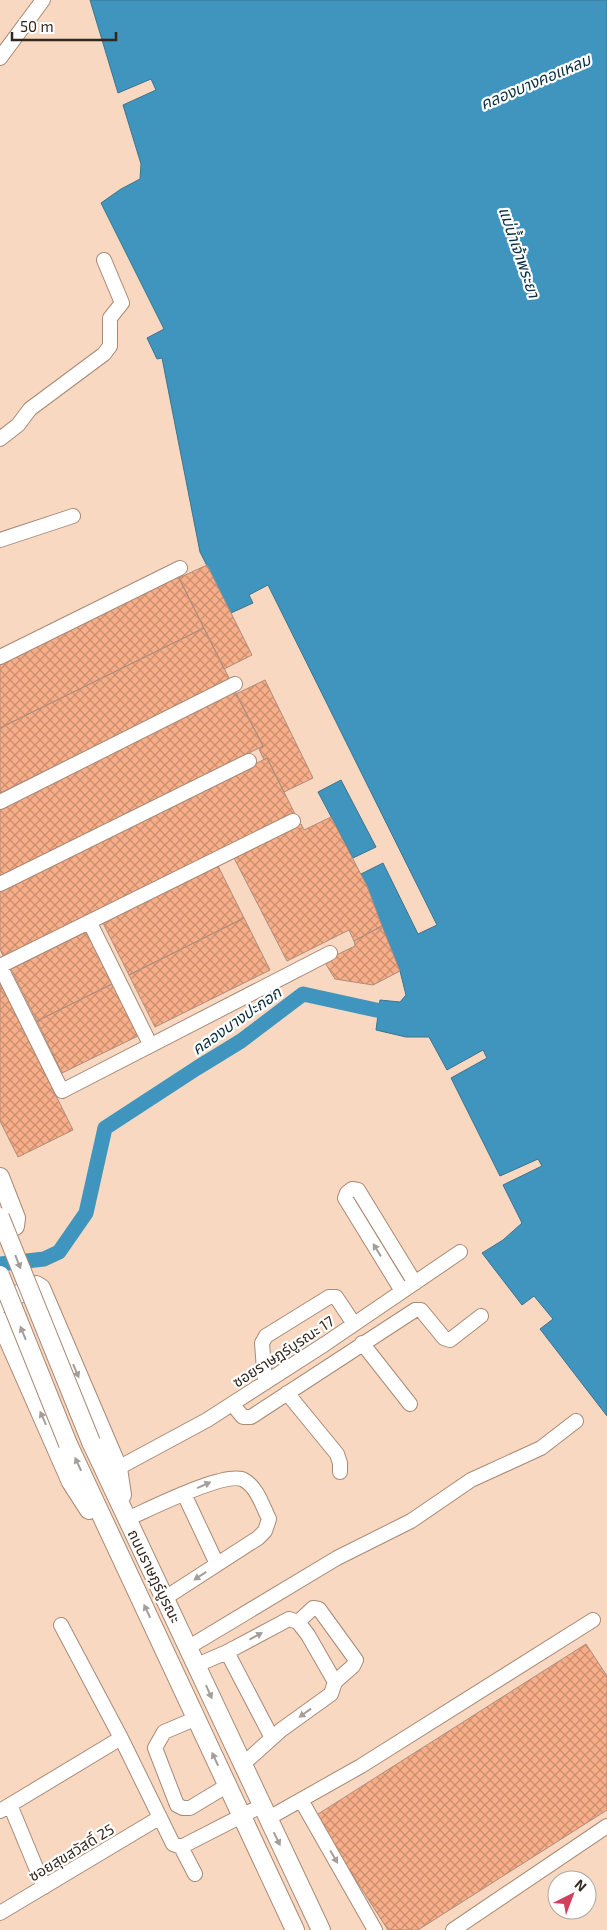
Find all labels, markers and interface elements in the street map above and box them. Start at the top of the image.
scale bar [12,10,116,42]
text: 50 m [20,17,54,35]
water label: คลองบางคอแหลม [477,49,594,113]
water label: แม่น้ำเจ้าพระยา [496,204,546,301]
water label: คลองบางปะกอก [188,981,286,1058]
one-way arrow [372,1243,381,1256]
one-way arrow [15,1255,23,1269]
street label: ซอยราษฎร์บูรณะ 17 [229,1311,338,1391]
one-way arrow [19,1326,27,1341]
one-way arrow [73,1364,81,1378]
one-way arrow [38,1411,46,1425]
one-way arrow [73,1457,82,1472]
one-way arrow [197,1481,211,1489]
street label: ถนนราษฎร์บูรณะ [124,1526,185,1626]
one-way arrow [193,1571,207,1581]
one-way arrow [143,1604,151,1618]
one-way arrow [250,1632,263,1641]
one-way arrow [205,1685,213,1699]
one-way arrow [298,1708,312,1718]
one-way arrow [211,1752,219,1766]
street label: ซอยสุขสวัสดิ์ 25 [25,1819,117,1885]
one-way arrow [273,1832,281,1847]
one-way arrow [329,1851,338,1864]
north arrow [547,1870,597,1920]
text: N [572,1875,590,1895]

